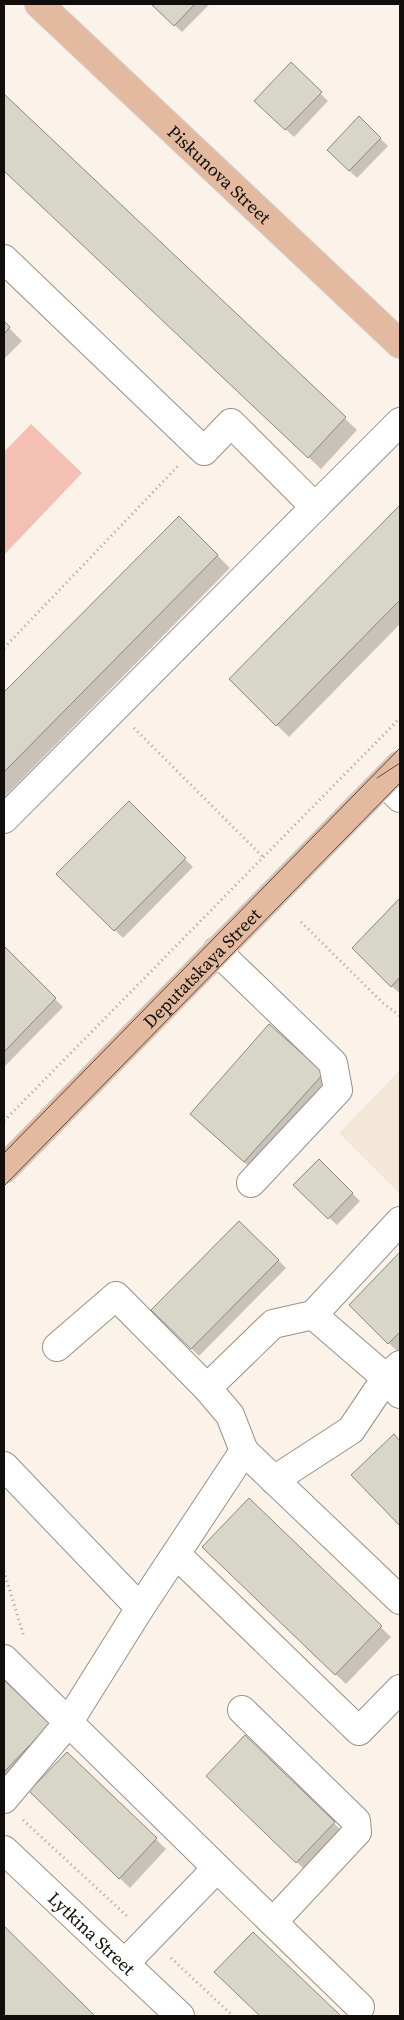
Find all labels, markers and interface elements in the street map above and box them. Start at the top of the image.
street label: Piskunova Street [162,119,277,229]
street label: Deputatskaya Street [137,902,266,1033]
street label: Lytkina Street [43,1886,141,1980]

